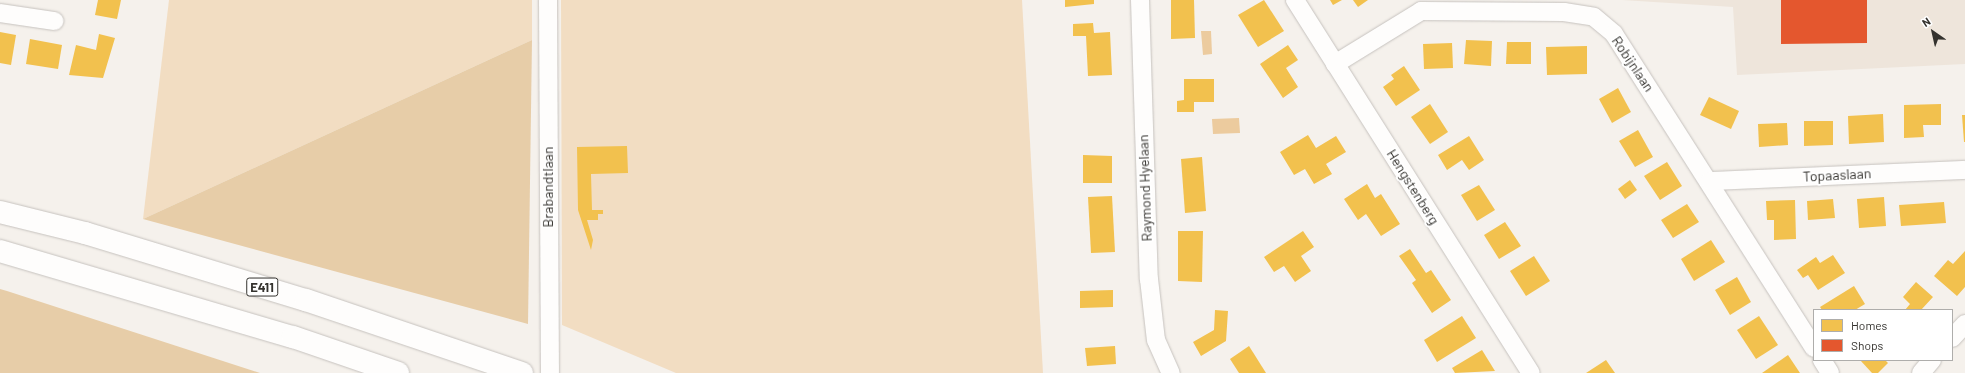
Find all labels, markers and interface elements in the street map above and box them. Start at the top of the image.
north arrow [1913,12,1953,52]
text: N [1919,14,1933,29]
street label: Robijnlaan [1608,33,1658,95]
street label: Raymond Hyelaan [1135,134,1155,242]
street label: Brabandtlaan [540,146,556,228]
street label: Hengstenberg [1383,146,1443,228]
street label: Topaaslaan [1802,165,1872,185]
road number: E411 [246,276,278,298]
legend [1813,309,1953,361]
text: Homes [1851,318,1887,332]
text: Shops [1851,338,1883,352]

